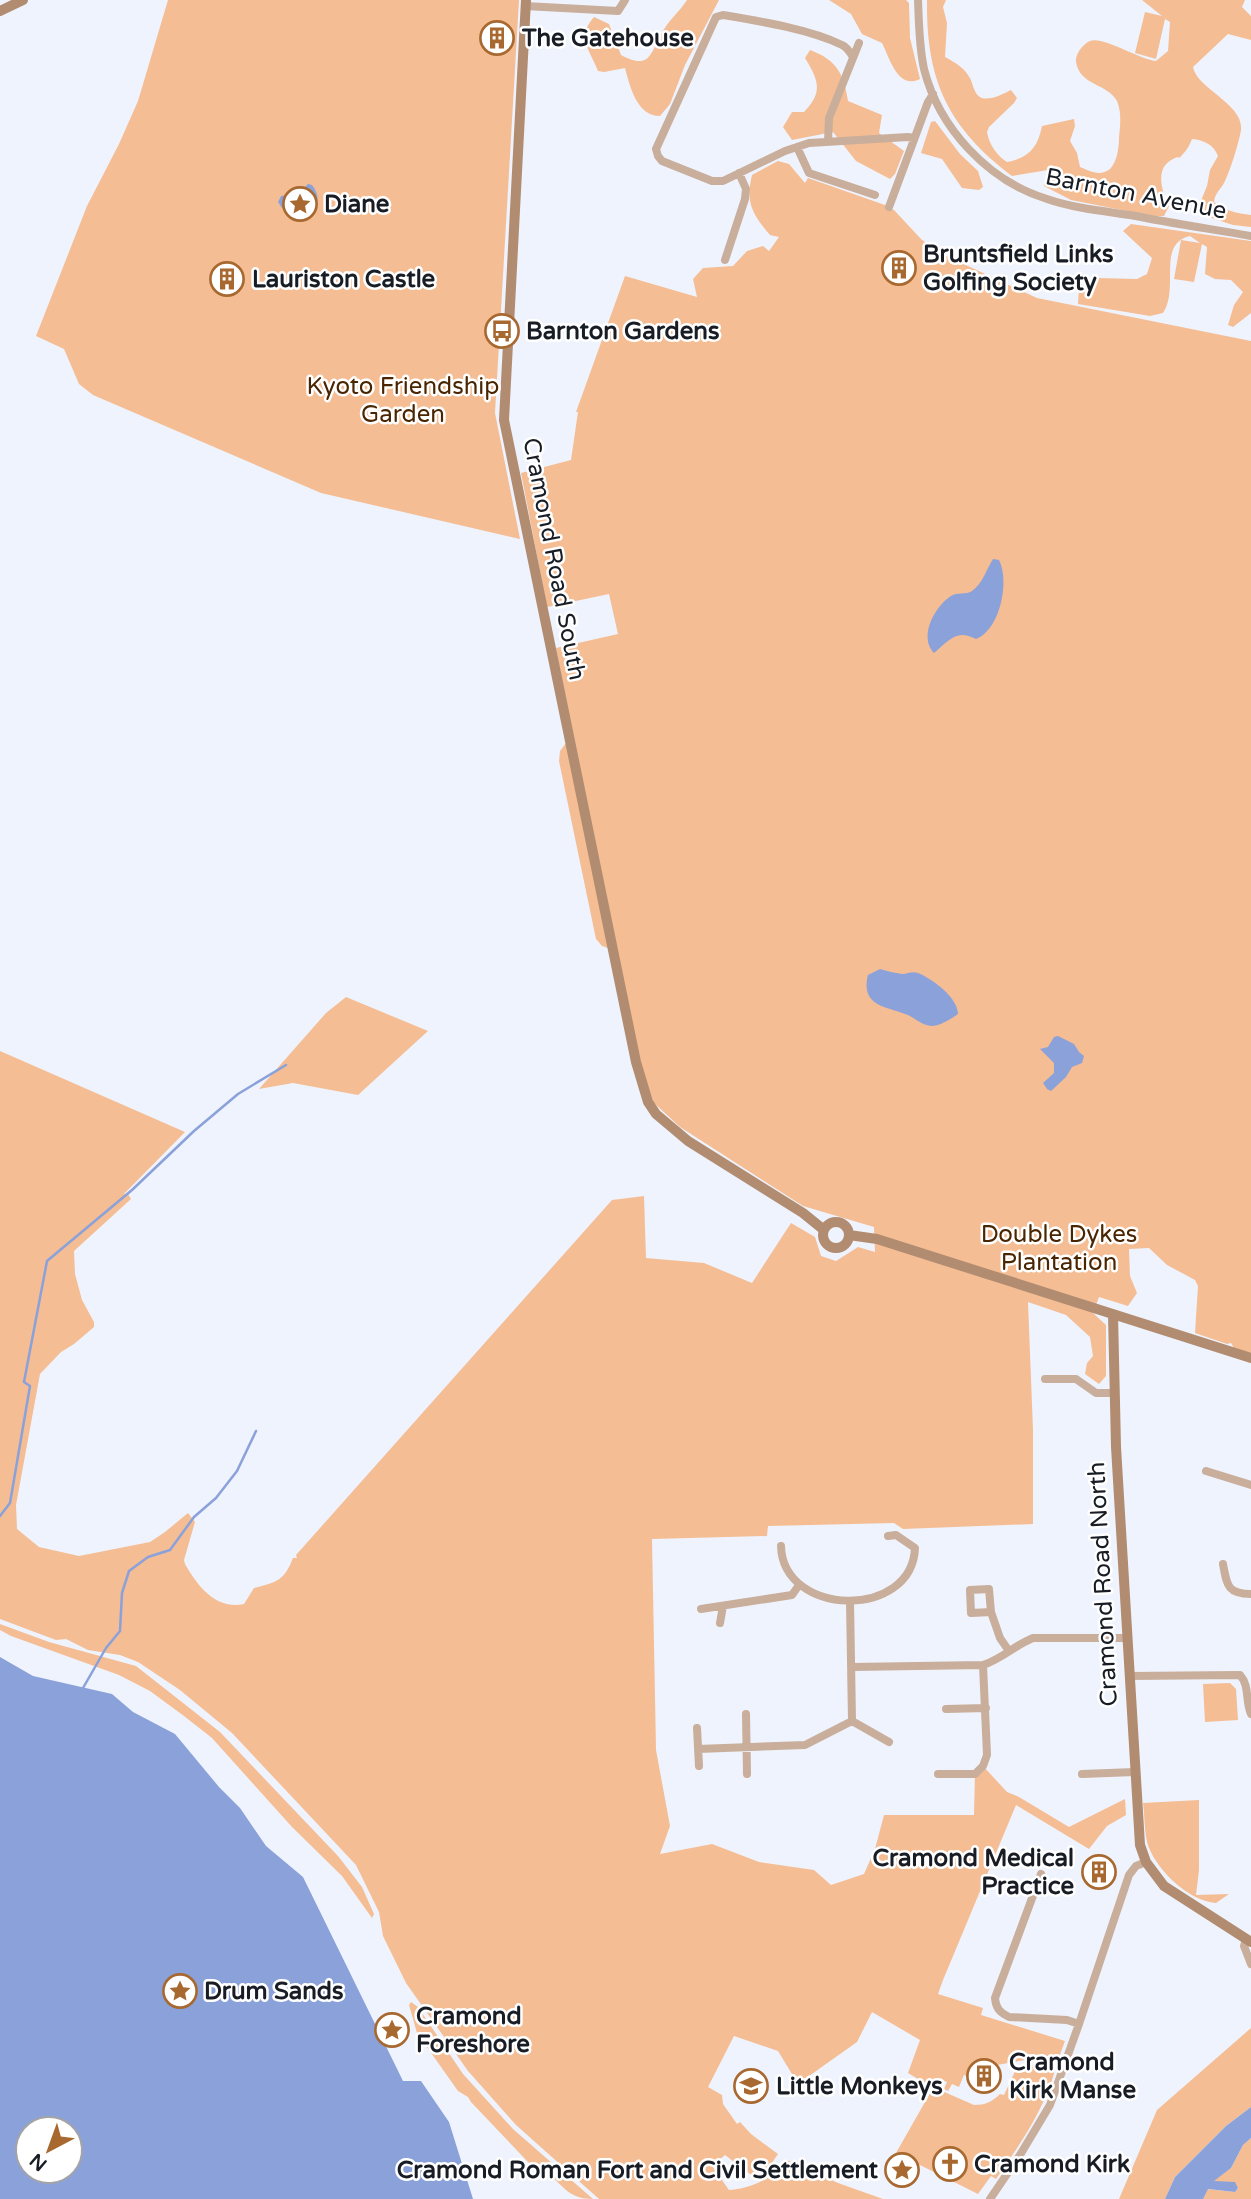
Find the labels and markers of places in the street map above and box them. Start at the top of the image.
building icon: The Gatehouse [478,19,516,57]
place label: The Gatehouse [521,24,694,53]
place icon: Diane [281,185,319,223]
place label: Diane [324,190,390,219]
place label: Bruntsfield Links Golfing Society [923,240,1113,297]
building icon: Bruntsfield Links Golfing Society [880,249,918,287]
building icon: Lauriston Castle [208,260,246,298]
place label: Lauriston Castle [252,265,436,294]
bus stop icon: Barnton Gardens [483,312,521,350]
place label: Barnton Gardens [526,317,719,346]
place label: Cramond Medical Practice [872,1844,1074,1901]
building icon: Cramond Medical Practice [1080,1853,1118,1891]
place icon: Drum Sands [161,1972,199,2010]
place label: Drum Sands [204,1977,343,2006]
place label: Cramond Foreshore [416,2002,530,2059]
place icon: Cramond Foreshore [373,2011,411,2049]
place label: Cramond Kirk Manse [1009,2048,1136,2105]
building icon: Cramond Kirk Manse [965,2057,1003,2095]
school or university icon: Little Monkeys [732,2067,770,2105]
place label: Little Monkeys [776,2072,943,2101]
church icon: Cramond Kirk [931,2145,969,2183]
place label: Cramond Kirk [974,2150,1130,2179]
place icon: Cramond Roman Fort and Civil Settlement [883,2151,921,2189]
place label: Cramond Roman Fort and Civil Settlement [397,2156,879,2185]

